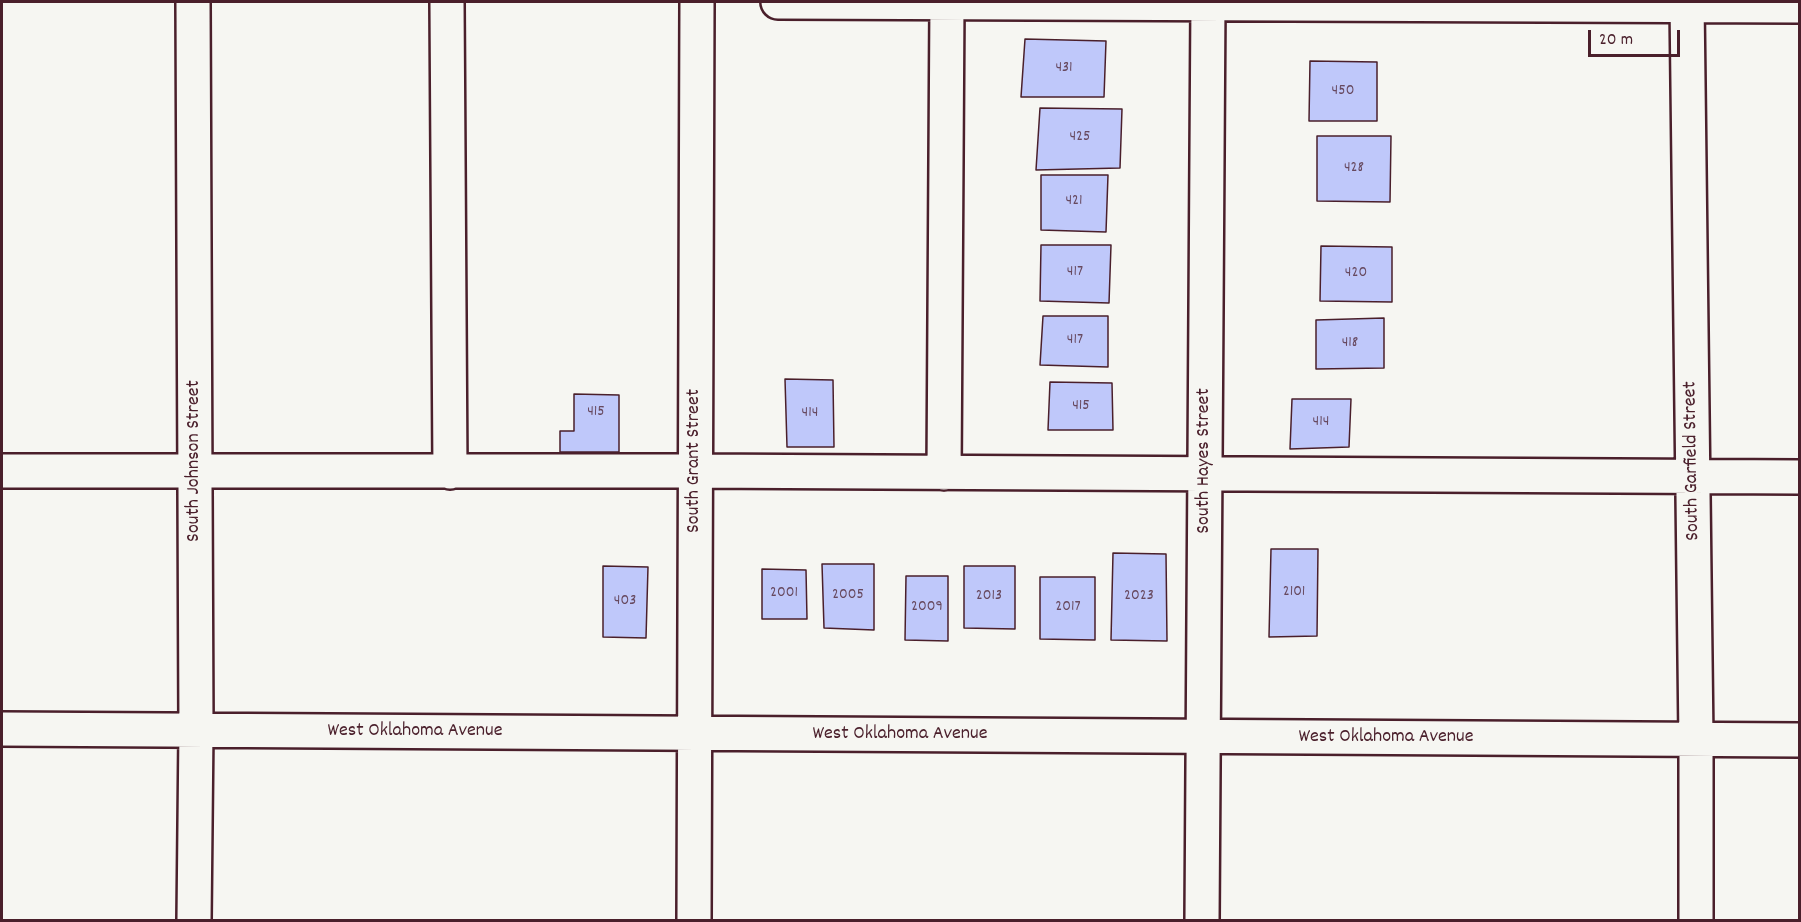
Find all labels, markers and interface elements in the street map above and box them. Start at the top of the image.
scale bar [1591,18,1682,56]
text: 20 m [1599,28,1633,53]
house number: 431 [1055,59,1073,79]
house number: 450 [1332,82,1354,102]
house number: 425 [1069,128,1091,148]
house number: 428 [1344,159,1364,179]
house number: 421 [1065,192,1083,212]
house number: 417 [1067,263,1083,283]
house number: 420 [1345,264,1367,284]
house number: 417 [1067,331,1083,351]
house number: 418 [1342,334,1358,354]
street label: South Johnson Street [183,380,207,542]
street label: South Garfield Street [1680,381,1706,541]
street label: South Hayes Street [1193,388,1217,534]
street label: South Grant Street [683,389,707,533]
house number: 415 [1072,397,1090,417]
house number: 415 [587,403,605,423]
house number: 414 [802,404,818,424]
house number: 414 [1313,413,1329,433]
house number: 2101 [1283,583,1305,603]
house number: 2001 [770,584,798,604]
house number: 2005 [832,586,864,606]
house number: 2013 [976,587,1002,607]
house number: 2023 [1124,587,1154,607]
house number: 403 [614,592,636,612]
house number: 2009 [911,598,943,618]
house number: 2017 [1055,598,1081,618]
street label: West Oklahoma Avenue [328,720,502,744]
street label: West Oklahoma Avenue [813,723,987,747]
street label: West Oklahoma Avenue [1299,726,1473,750]

